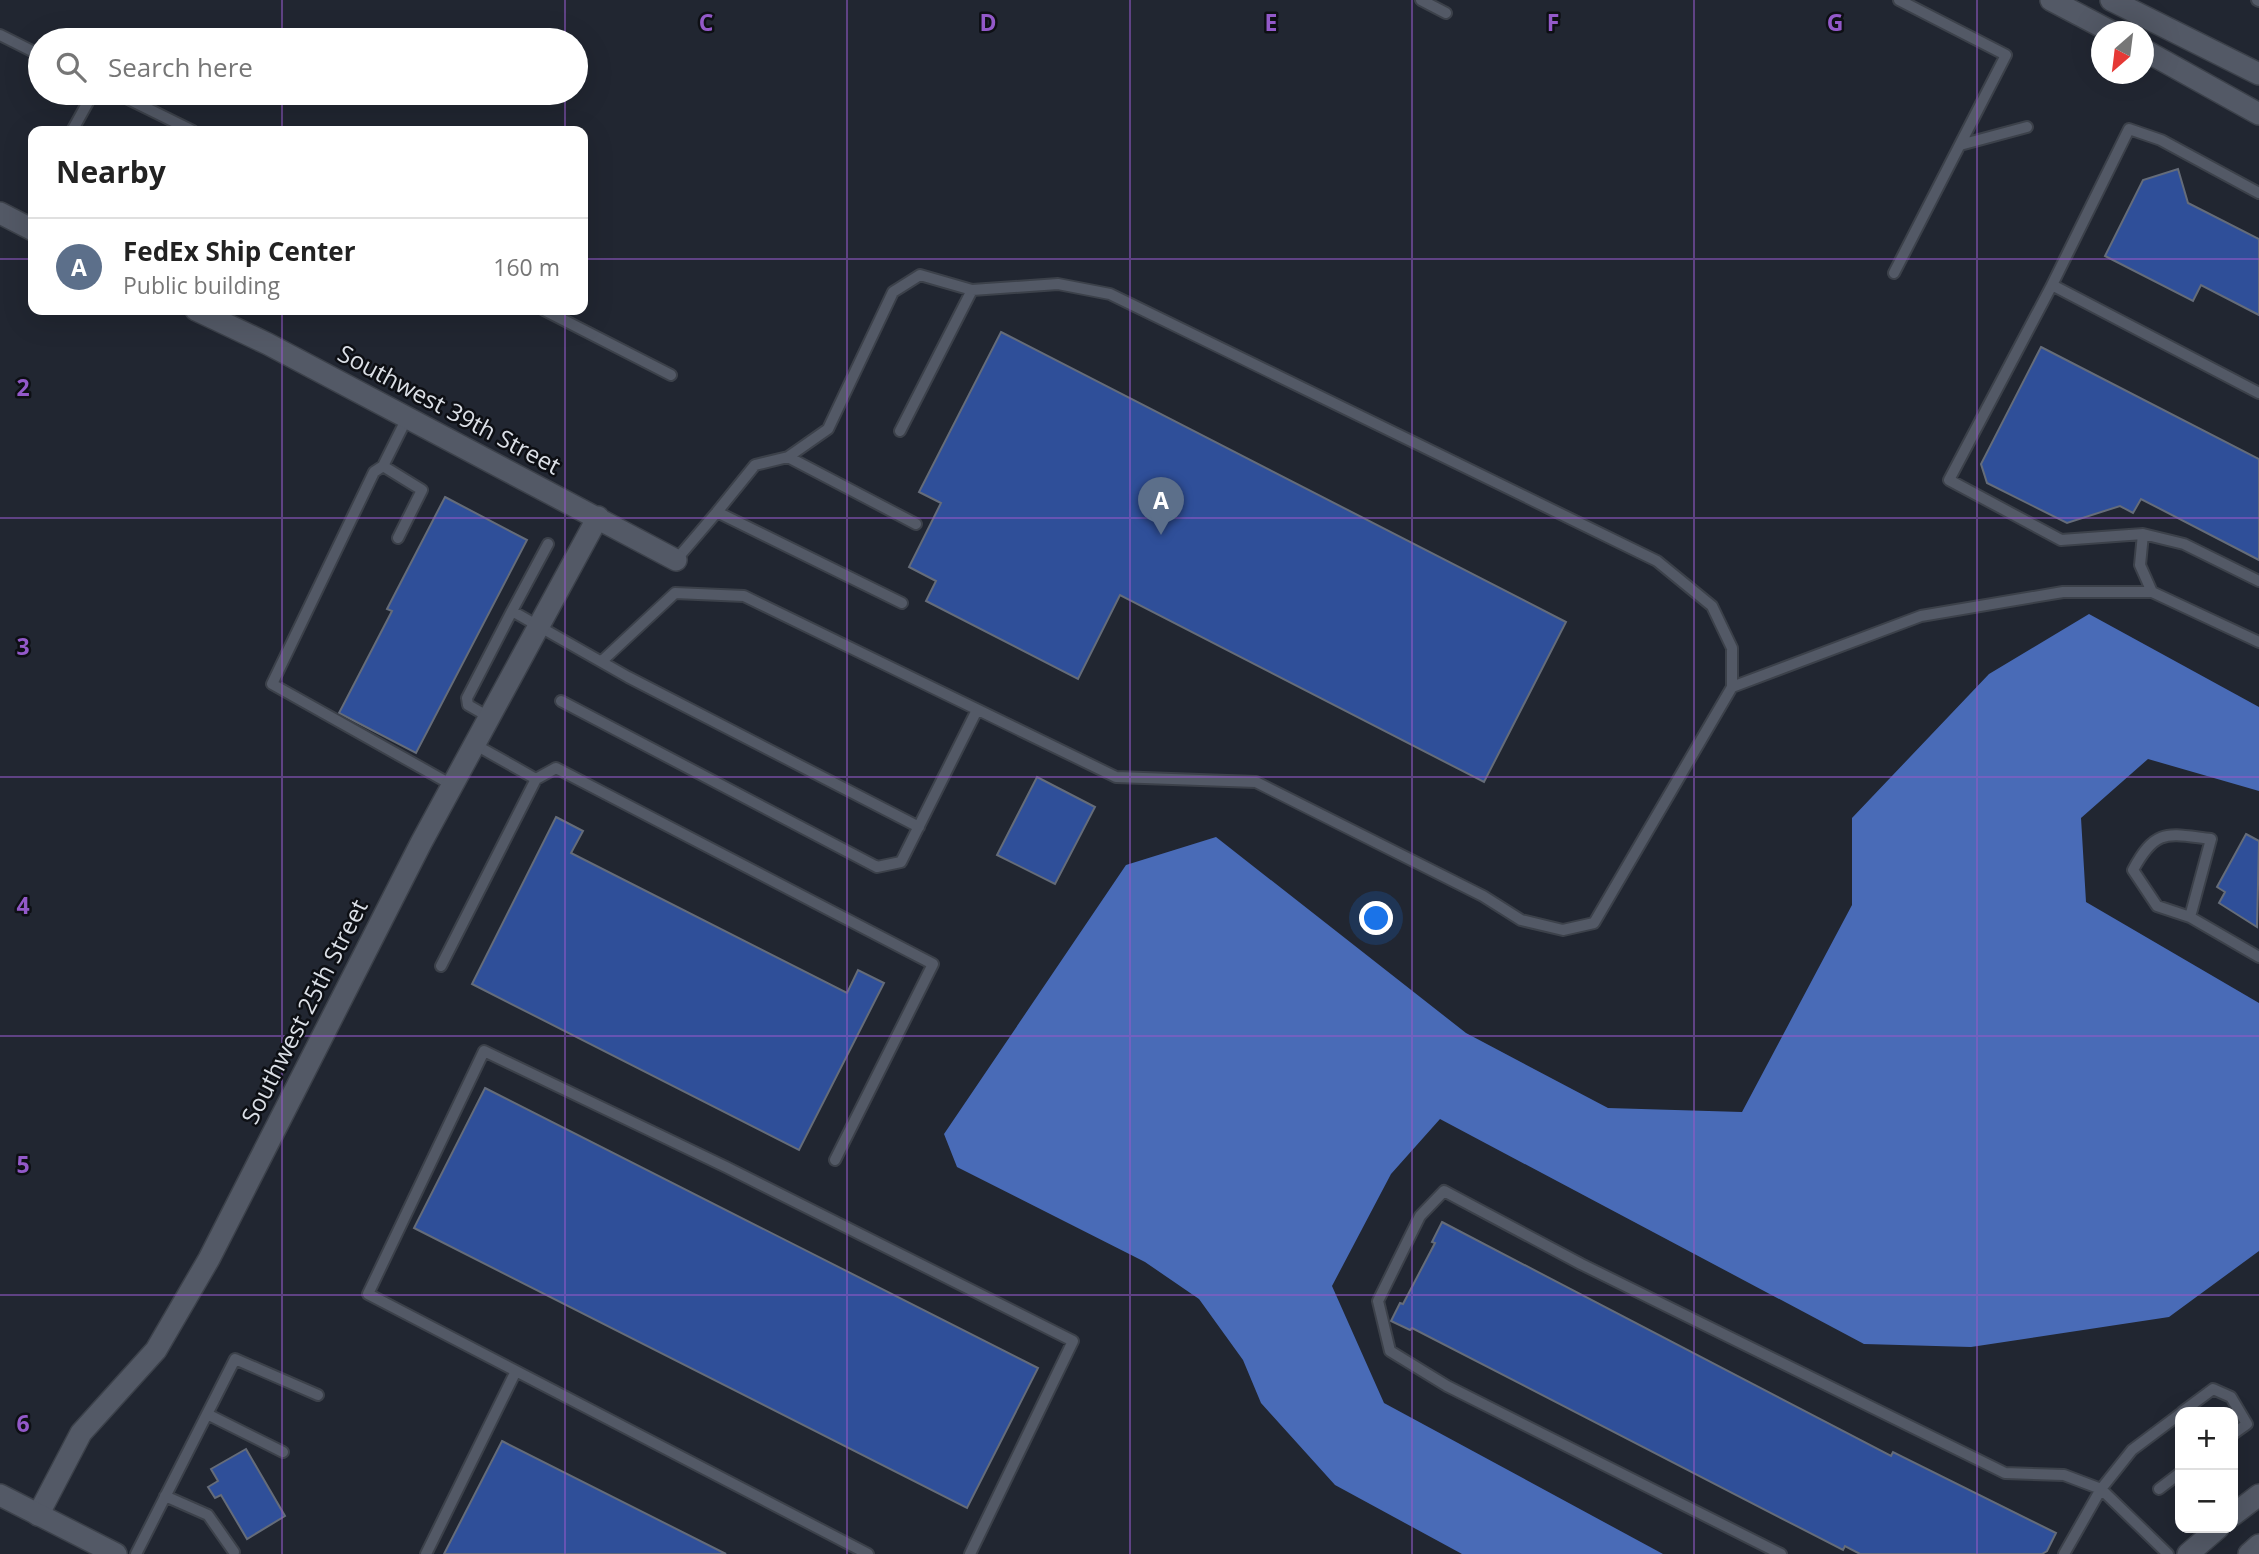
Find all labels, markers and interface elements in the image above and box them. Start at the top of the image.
text: C [699,6,713,38]
text: D [979,6,997,38]
text: E [1265,6,1277,38]
text: F [1547,6,1559,38]
text: G [1827,6,1843,38]
north arrow [2091,21,2154,84]
search box [28,28,588,105]
icon: search [52,48,90,86]
text: Search here [108,49,253,85]
text: Nearby [56,151,166,192]
text: FedEx Ship Center [123,233,355,269]
text: A [71,251,87,283]
text: 160 m [493,251,560,283]
text: Public building [123,269,280,301]
street label: Southwest 39th Street [333,336,567,481]
text: 2 [16,371,30,403]
pin: A [1138,477,1184,535]
text: 3 [16,630,30,662]
text: 4 [16,889,30,921]
street label: Southwest 25th Street [233,893,375,1129]
your location [1359,901,1393,935]
text: 5 [16,1148,30,1180]
text: 6 [16,1407,30,1439]
map controls [2175,1407,2238,1533]
button: + [2175,1407,2238,1470]
button: − [2175,1470,2238,1533]

